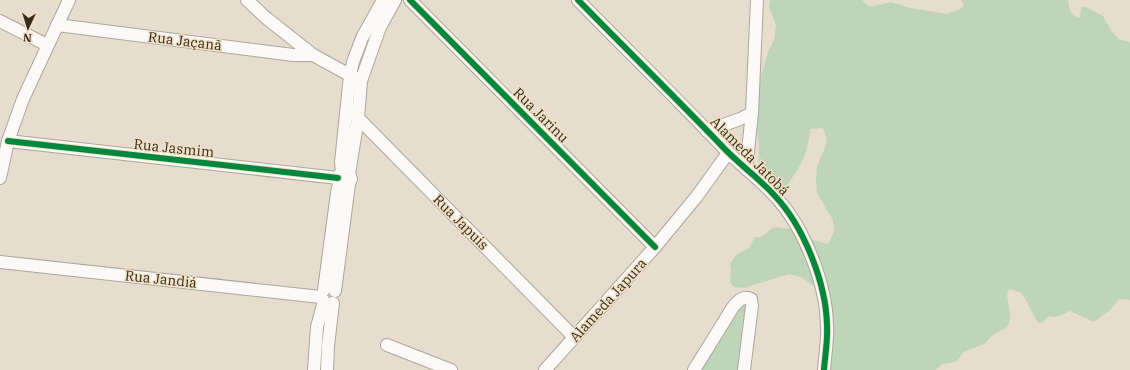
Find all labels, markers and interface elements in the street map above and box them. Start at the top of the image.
north arrow [8,8,48,48]
street label: Rua Jaçanã [147,28,223,55]
text: N [22,31,32,45]
street label: Rua Jarinu [510,84,573,147]
street label: Alameda Jatobá [707,113,794,200]
street label: Rua Jasmim [133,135,215,161]
street label: Rua Japuis [429,190,493,254]
street label: Alameda Japura [566,254,651,346]
street label: Rua Jandiá [124,266,198,292]

